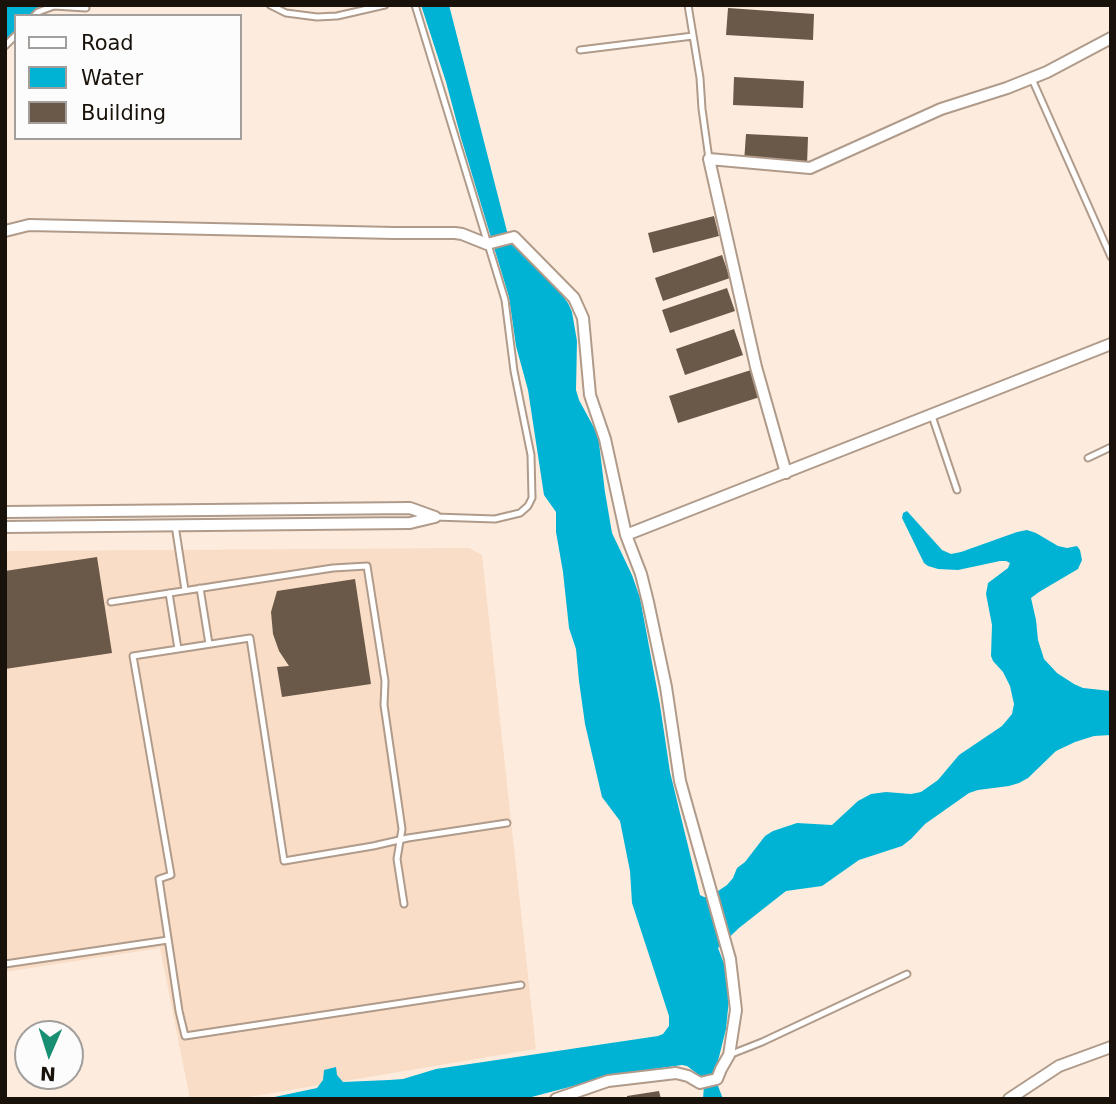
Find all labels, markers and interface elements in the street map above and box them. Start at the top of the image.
legend [14,14,242,140]
text: Road [81,31,134,55]
text: Water [81,66,143,90]
text: Building [81,101,166,125]
north arrow [14,1020,84,1090]
text: N [39,1063,57,1085]

